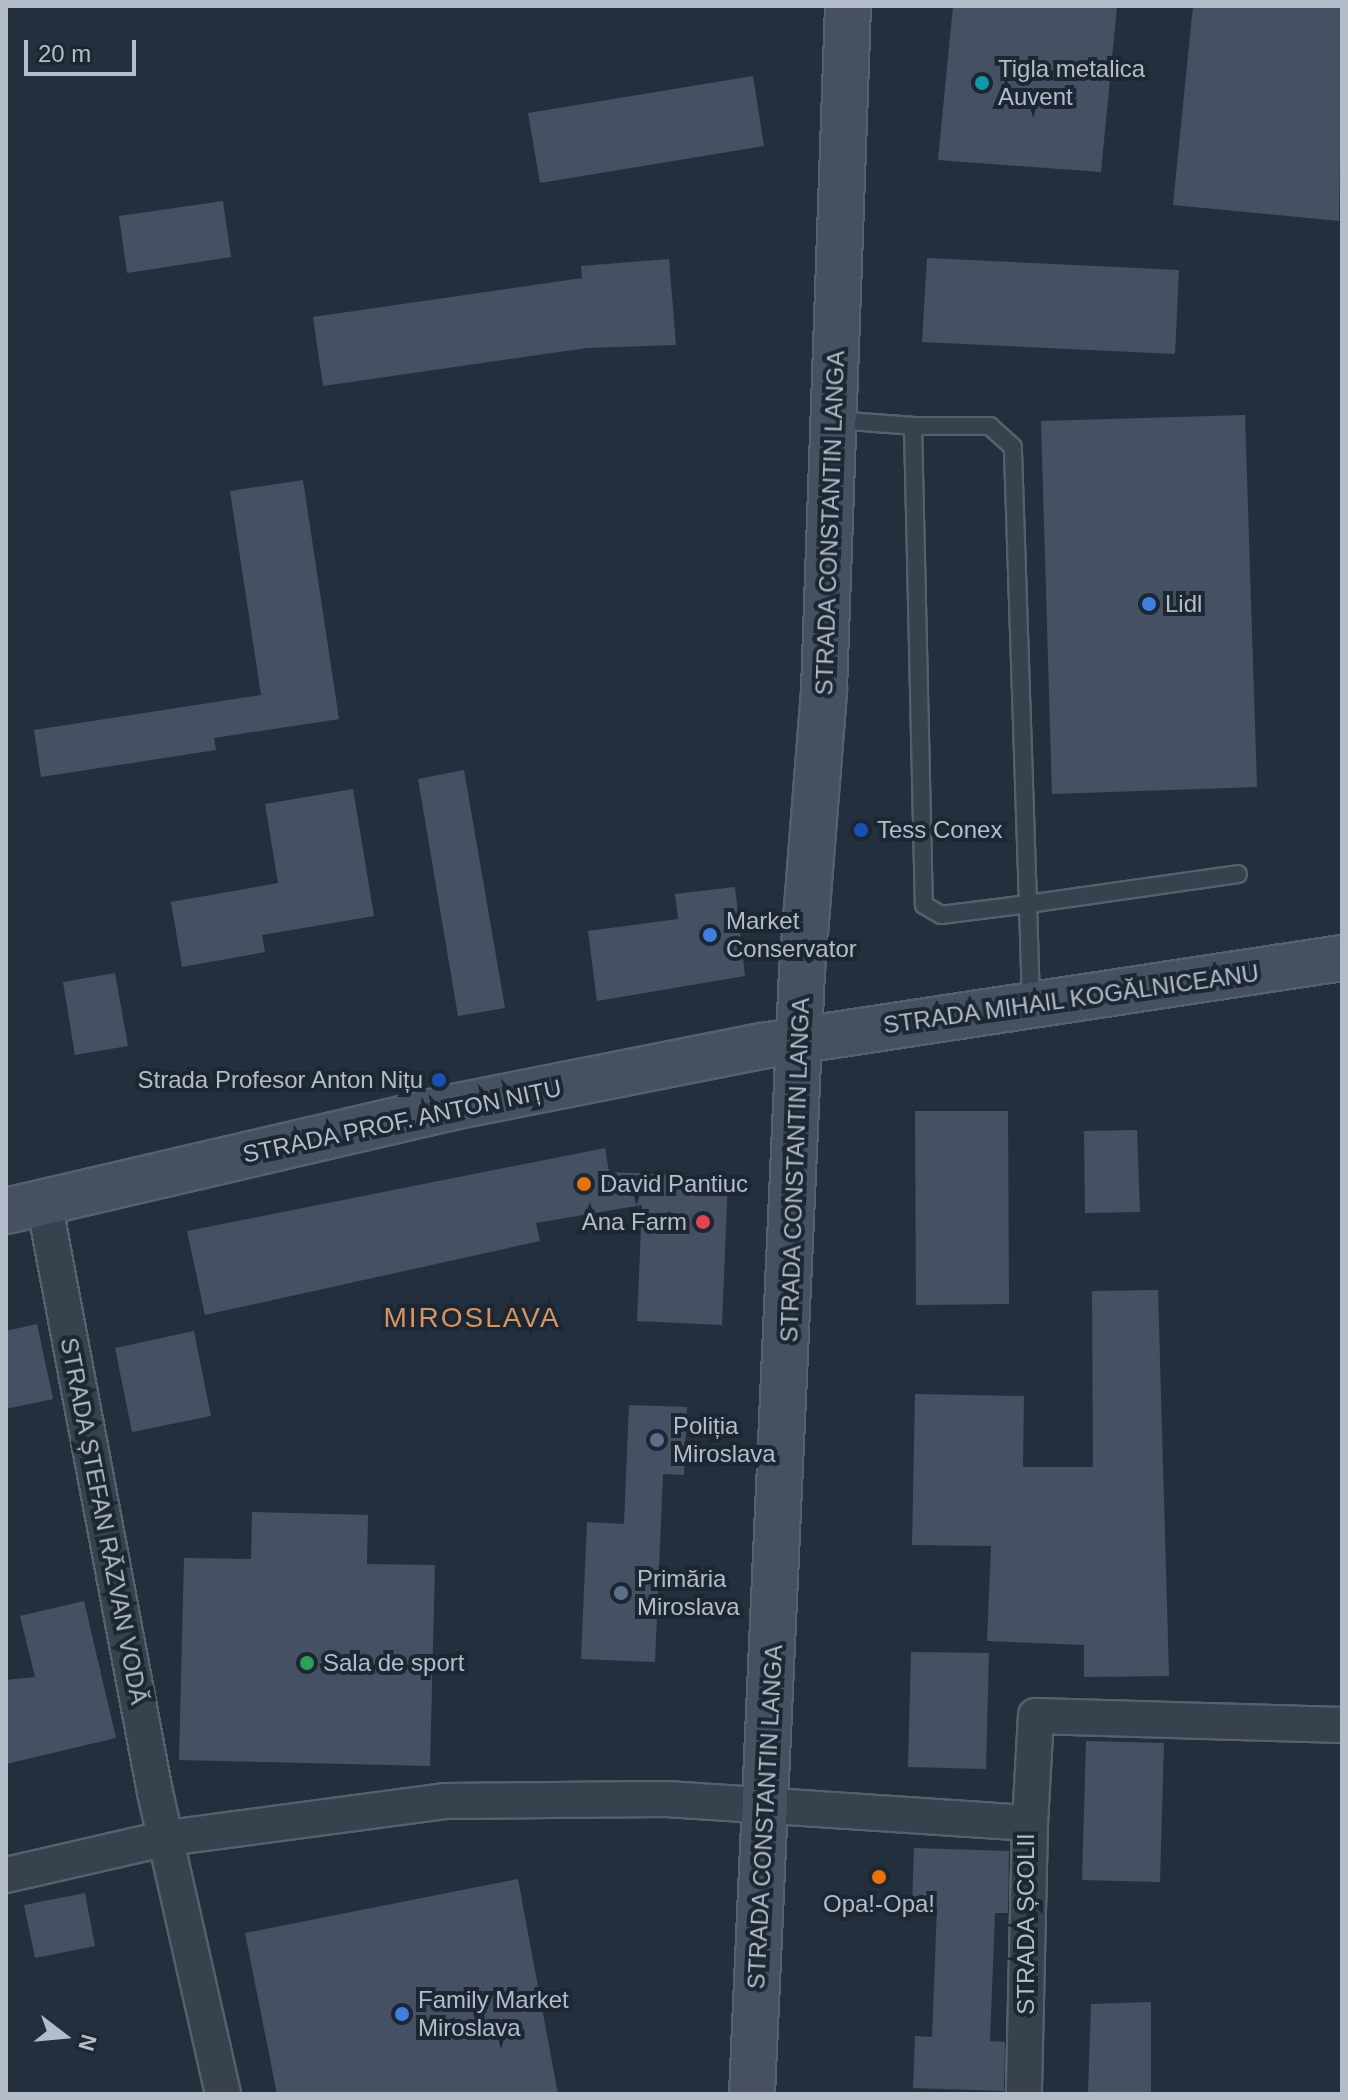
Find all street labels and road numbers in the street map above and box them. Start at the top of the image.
street label: STRADA CONSTANTIN LANGA [810,349,850,697]
street label: STRADA MIHAIL KOGĂLNICEANU [880,958,1262,1040]
street label: STRADA CONSTANTIN LANGA [775,996,815,1344]
street label: STRADA PROF. ANTON NIȚU [239,1073,565,1169]
street label: STRADA ȘTEFAN RĂZVAN VODĂ [54,1335,154,1707]
street label: STRADA CONSTANTIN LANGA [742,1643,788,1991]
street label: STRADA ȘCOLII [1012,1833,1040,2015]

